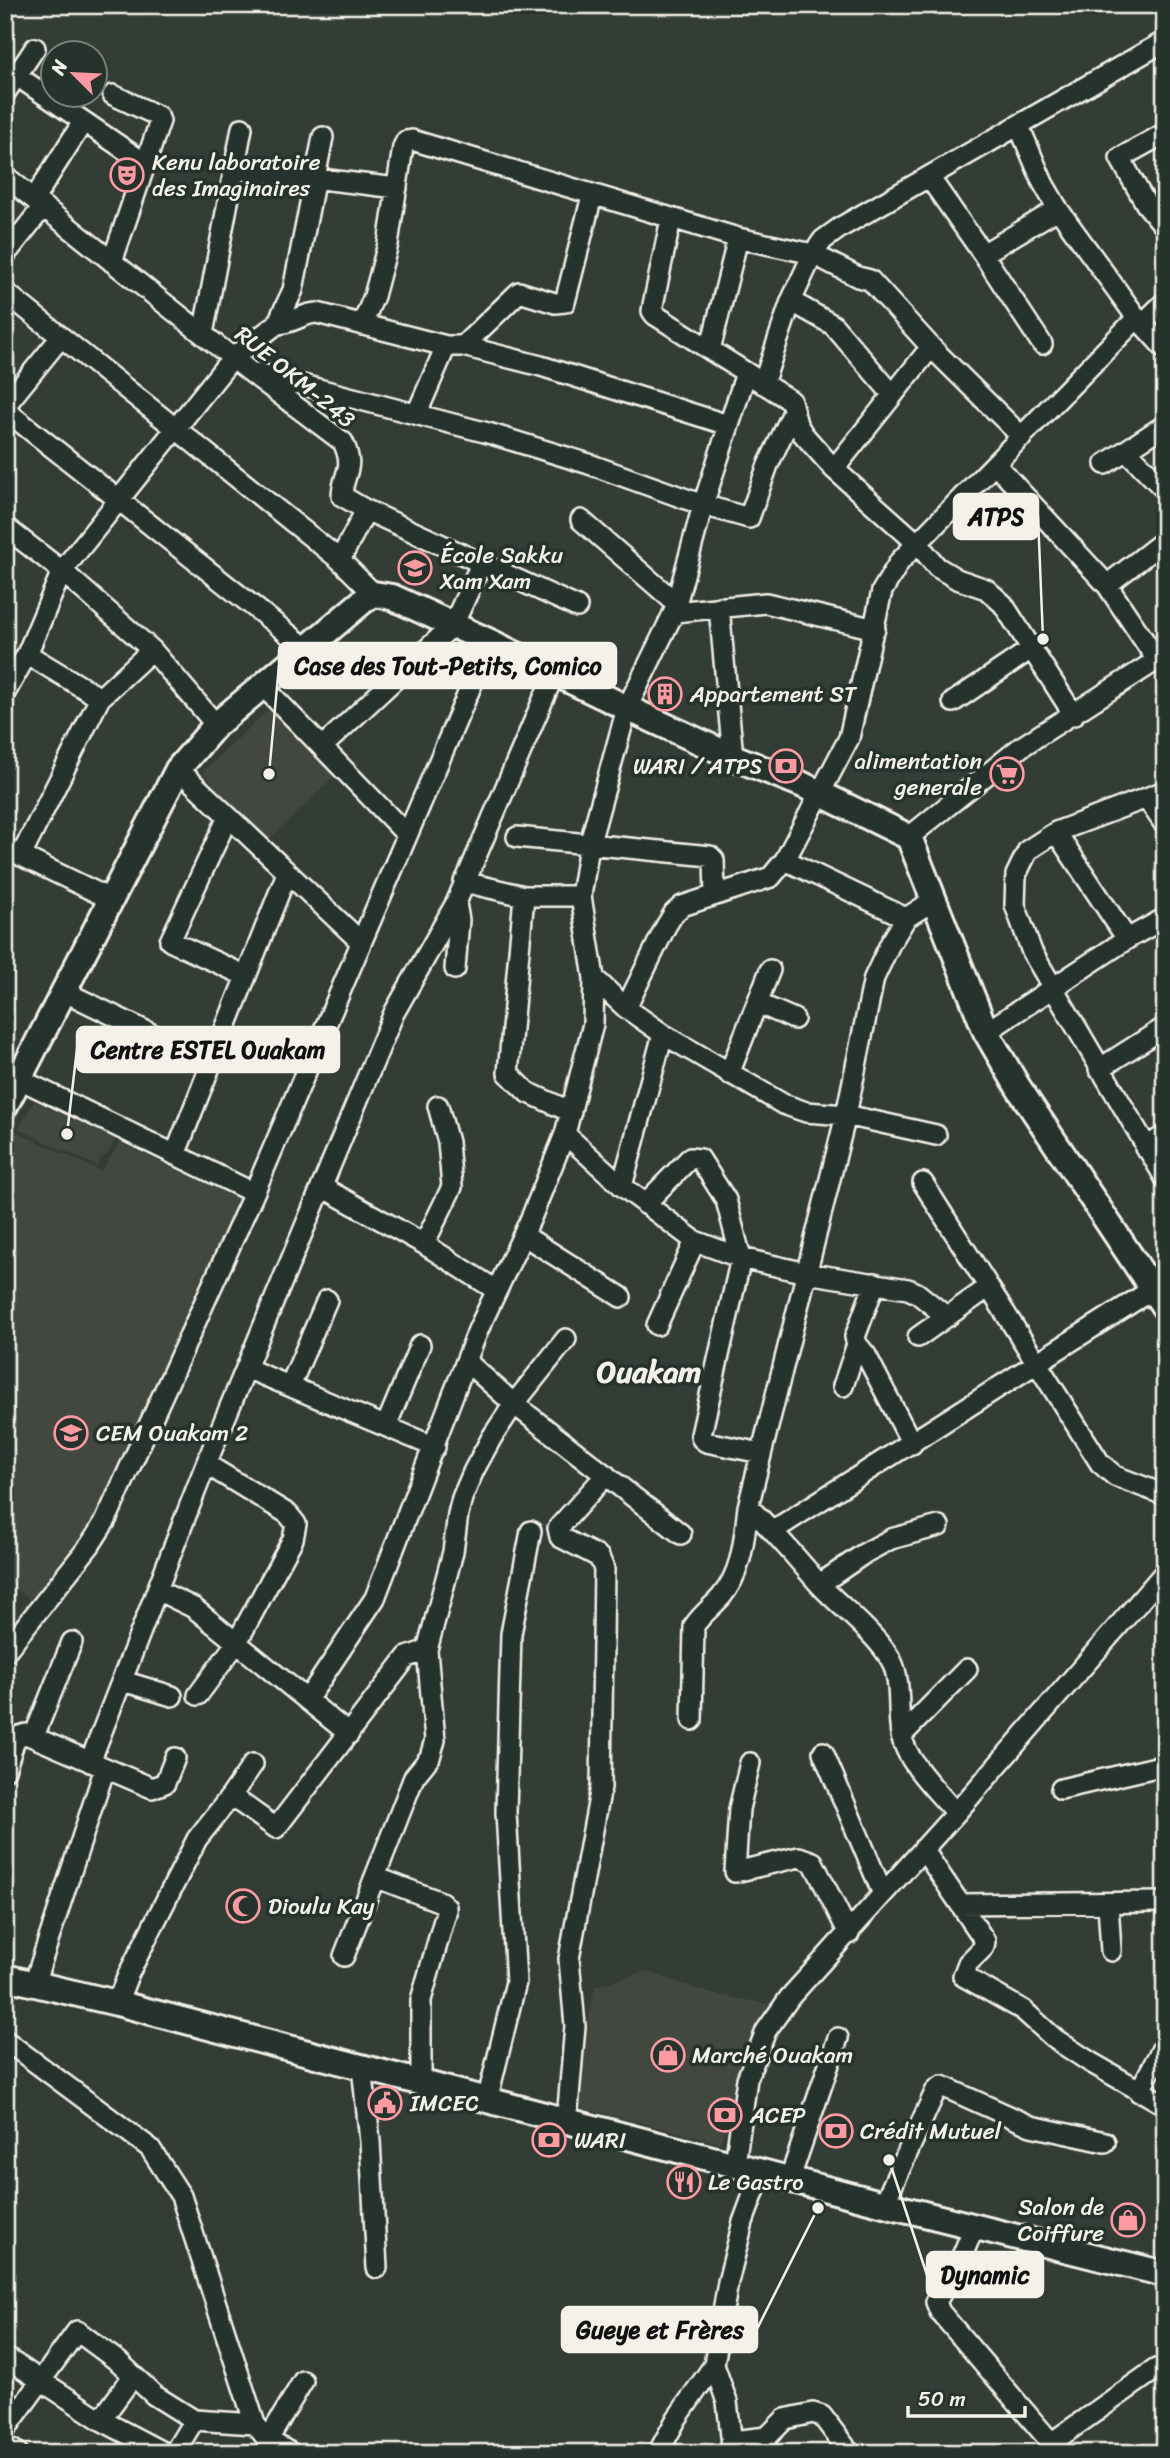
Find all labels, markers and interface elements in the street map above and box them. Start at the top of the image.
north arrow [38,38,108,108]
text: N [41,54,77,81]
place label: Kenu laboratoire des Imaginaires [152,142,321,209]
theatre icon: Kenu laboratoire des Imaginaires [108,156,146,194]
street label: RUE OKM-243 [225,315,365,439]
callout: ATPS [954,494,1038,539]
text: ATPS [967,496,1024,538]
place label: École Sakku Xam Xam [439,535,564,602]
school or university icon: École Sakku Xam Xam [396,549,434,587]
callout: Case des Tout-Petits, Comico [279,643,616,688]
text: Case des Tout-Petits, Comico [293,645,602,687]
place label: Appartement ST [689,674,858,715]
building icon: Appartement ST [646,675,684,713]
place label: alimentation generale [854,741,983,808]
place label: WARI / ATPS [633,746,762,787]
bank icon: WARI / ATPS [767,747,805,785]
supermarket icon: alimentation generale [988,755,1026,793]
callout: Centre ESTEL Ouakam [77,1027,339,1072]
text: Centre ESTEL Ouakam [90,1029,325,1071]
district label: Ouakam [597,1345,701,1399]
place label: CEM Ouakam 2 [96,1413,248,1454]
school or university icon: CEM Ouakam 2 [52,1414,90,1452]
place label: Dioulu Kay [268,1886,375,1927]
mosque icon: Dioulu Kay [224,1887,262,1925]
place label: Marché Ouakam [692,2035,853,2076]
shop icon: Marché Ouakam [649,2036,687,2074]
place label: IMCEC [409,2083,479,2124]
public building icon: IMCEC [366,2084,404,2122]
place label: ACEP [749,2095,806,2136]
bank icon: ACEP [706,2096,744,2134]
place label: Crédit Mutuel [860,2111,1002,2152]
bank icon: Crédit Mutuel [817,2112,855,2150]
place label: WARI [574,2120,626,2161]
bank icon: WARI [530,2121,568,2159]
place label: Le Gastro [708,2162,804,2203]
restaurant icon: Le Gastro [665,2163,703,2201]
place label: Salon de Coiffure [1018,2187,1104,2254]
shop icon: Salon de Coiffure [1109,2201,1147,2239]
callout: Dynamic [927,2252,1043,2297]
text: Dynamic [941,2254,1030,2296]
callout: Gueye et Frères [562,2307,757,2352]
text: Gueye et Frères [576,2309,745,2351]
scale bar [908,2374,1025,2418]
text: 50 m [918,2380,966,2418]

